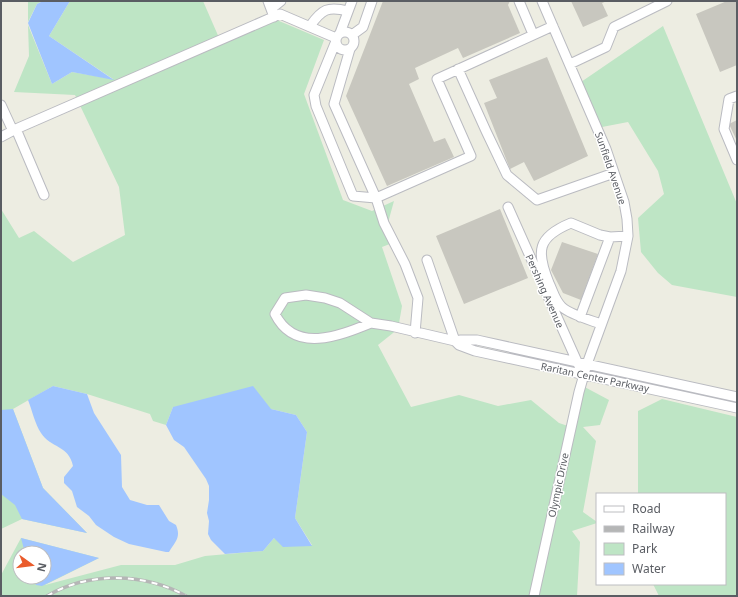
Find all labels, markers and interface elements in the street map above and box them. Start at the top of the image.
street label: Sunfield Avenue [592,130,630,207]
street label: Pershing Avenue [522,252,568,330]
street label: Raritan Center Parkway [540,359,651,396]
street label: Olympic Drive [544,451,572,519]
legend [596,493,726,585]
text: Road [632,500,661,517]
text: Railway [632,520,676,537]
text: Park [632,540,658,557]
north arrow [12,545,52,585]
text: Water [632,560,666,577]
text: N [34,561,51,574]

